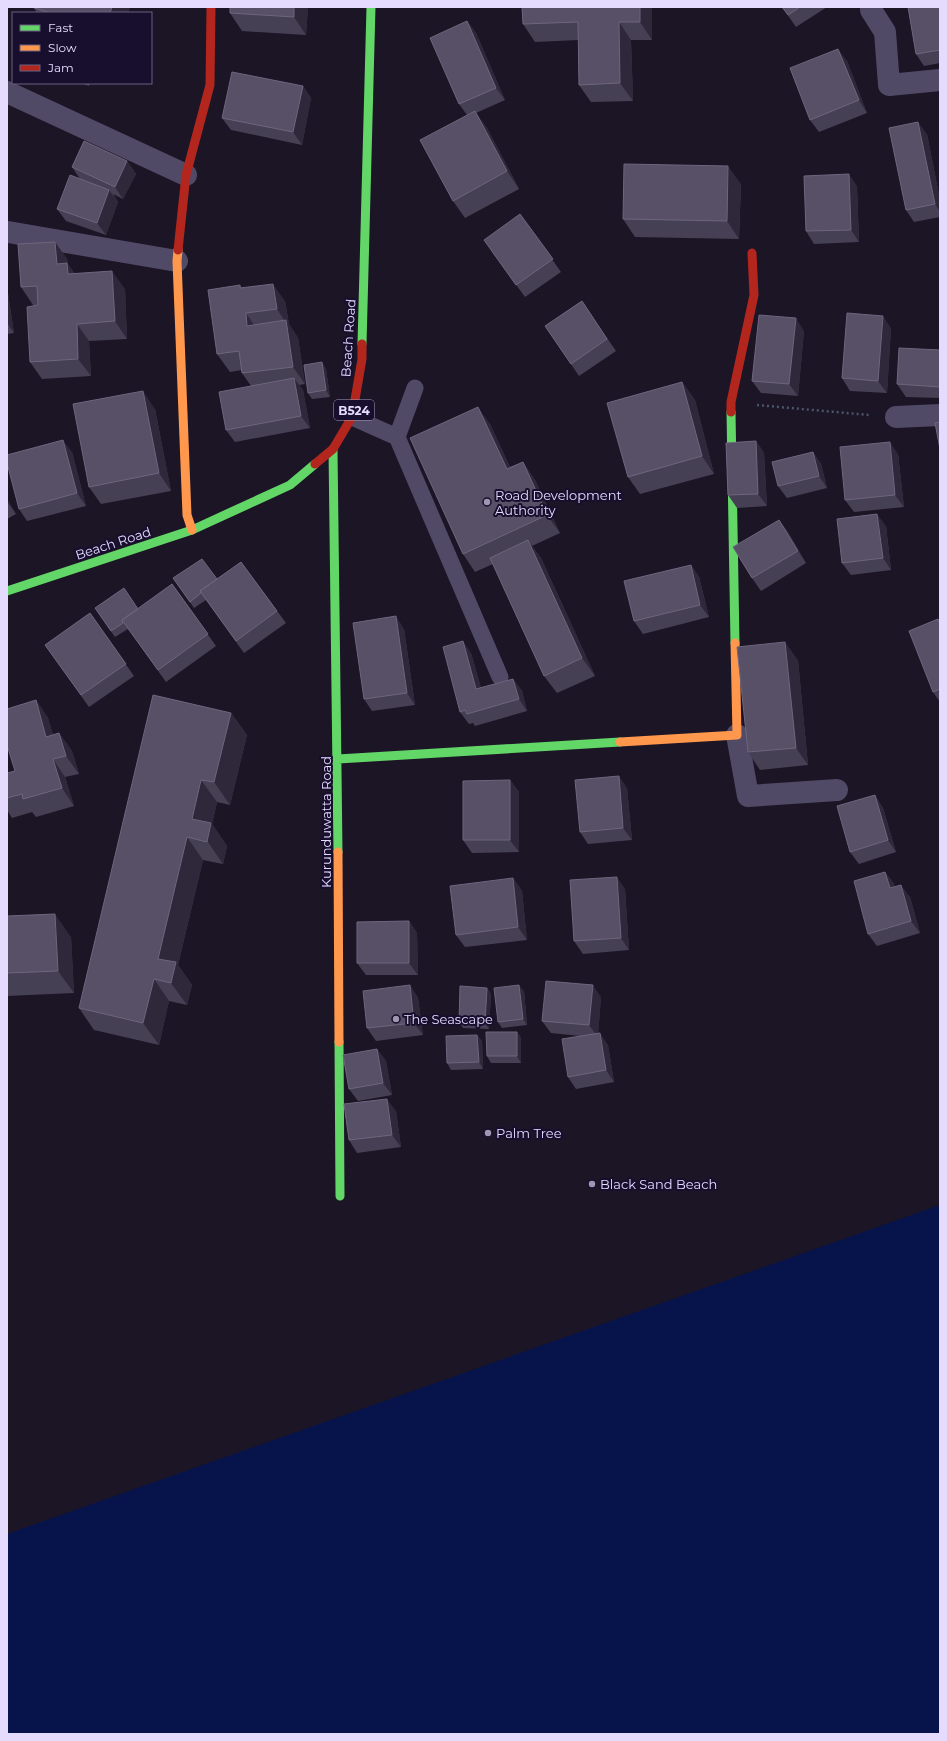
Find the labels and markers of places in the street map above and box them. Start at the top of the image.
place label: Road Development Authority [495,487,622,518]
marker: Road Development Authority [482,497,492,507]
place label: The Seascape [404,1011,493,1027]
marker: The Seascape [391,1014,401,1024]
place label: Palm Tree [496,1125,562,1141]
marker: Palm Tree [483,1128,493,1138]
place label: Black Sand Beach [600,1176,717,1192]
marker: Black Sand Beach [587,1179,597,1189]

